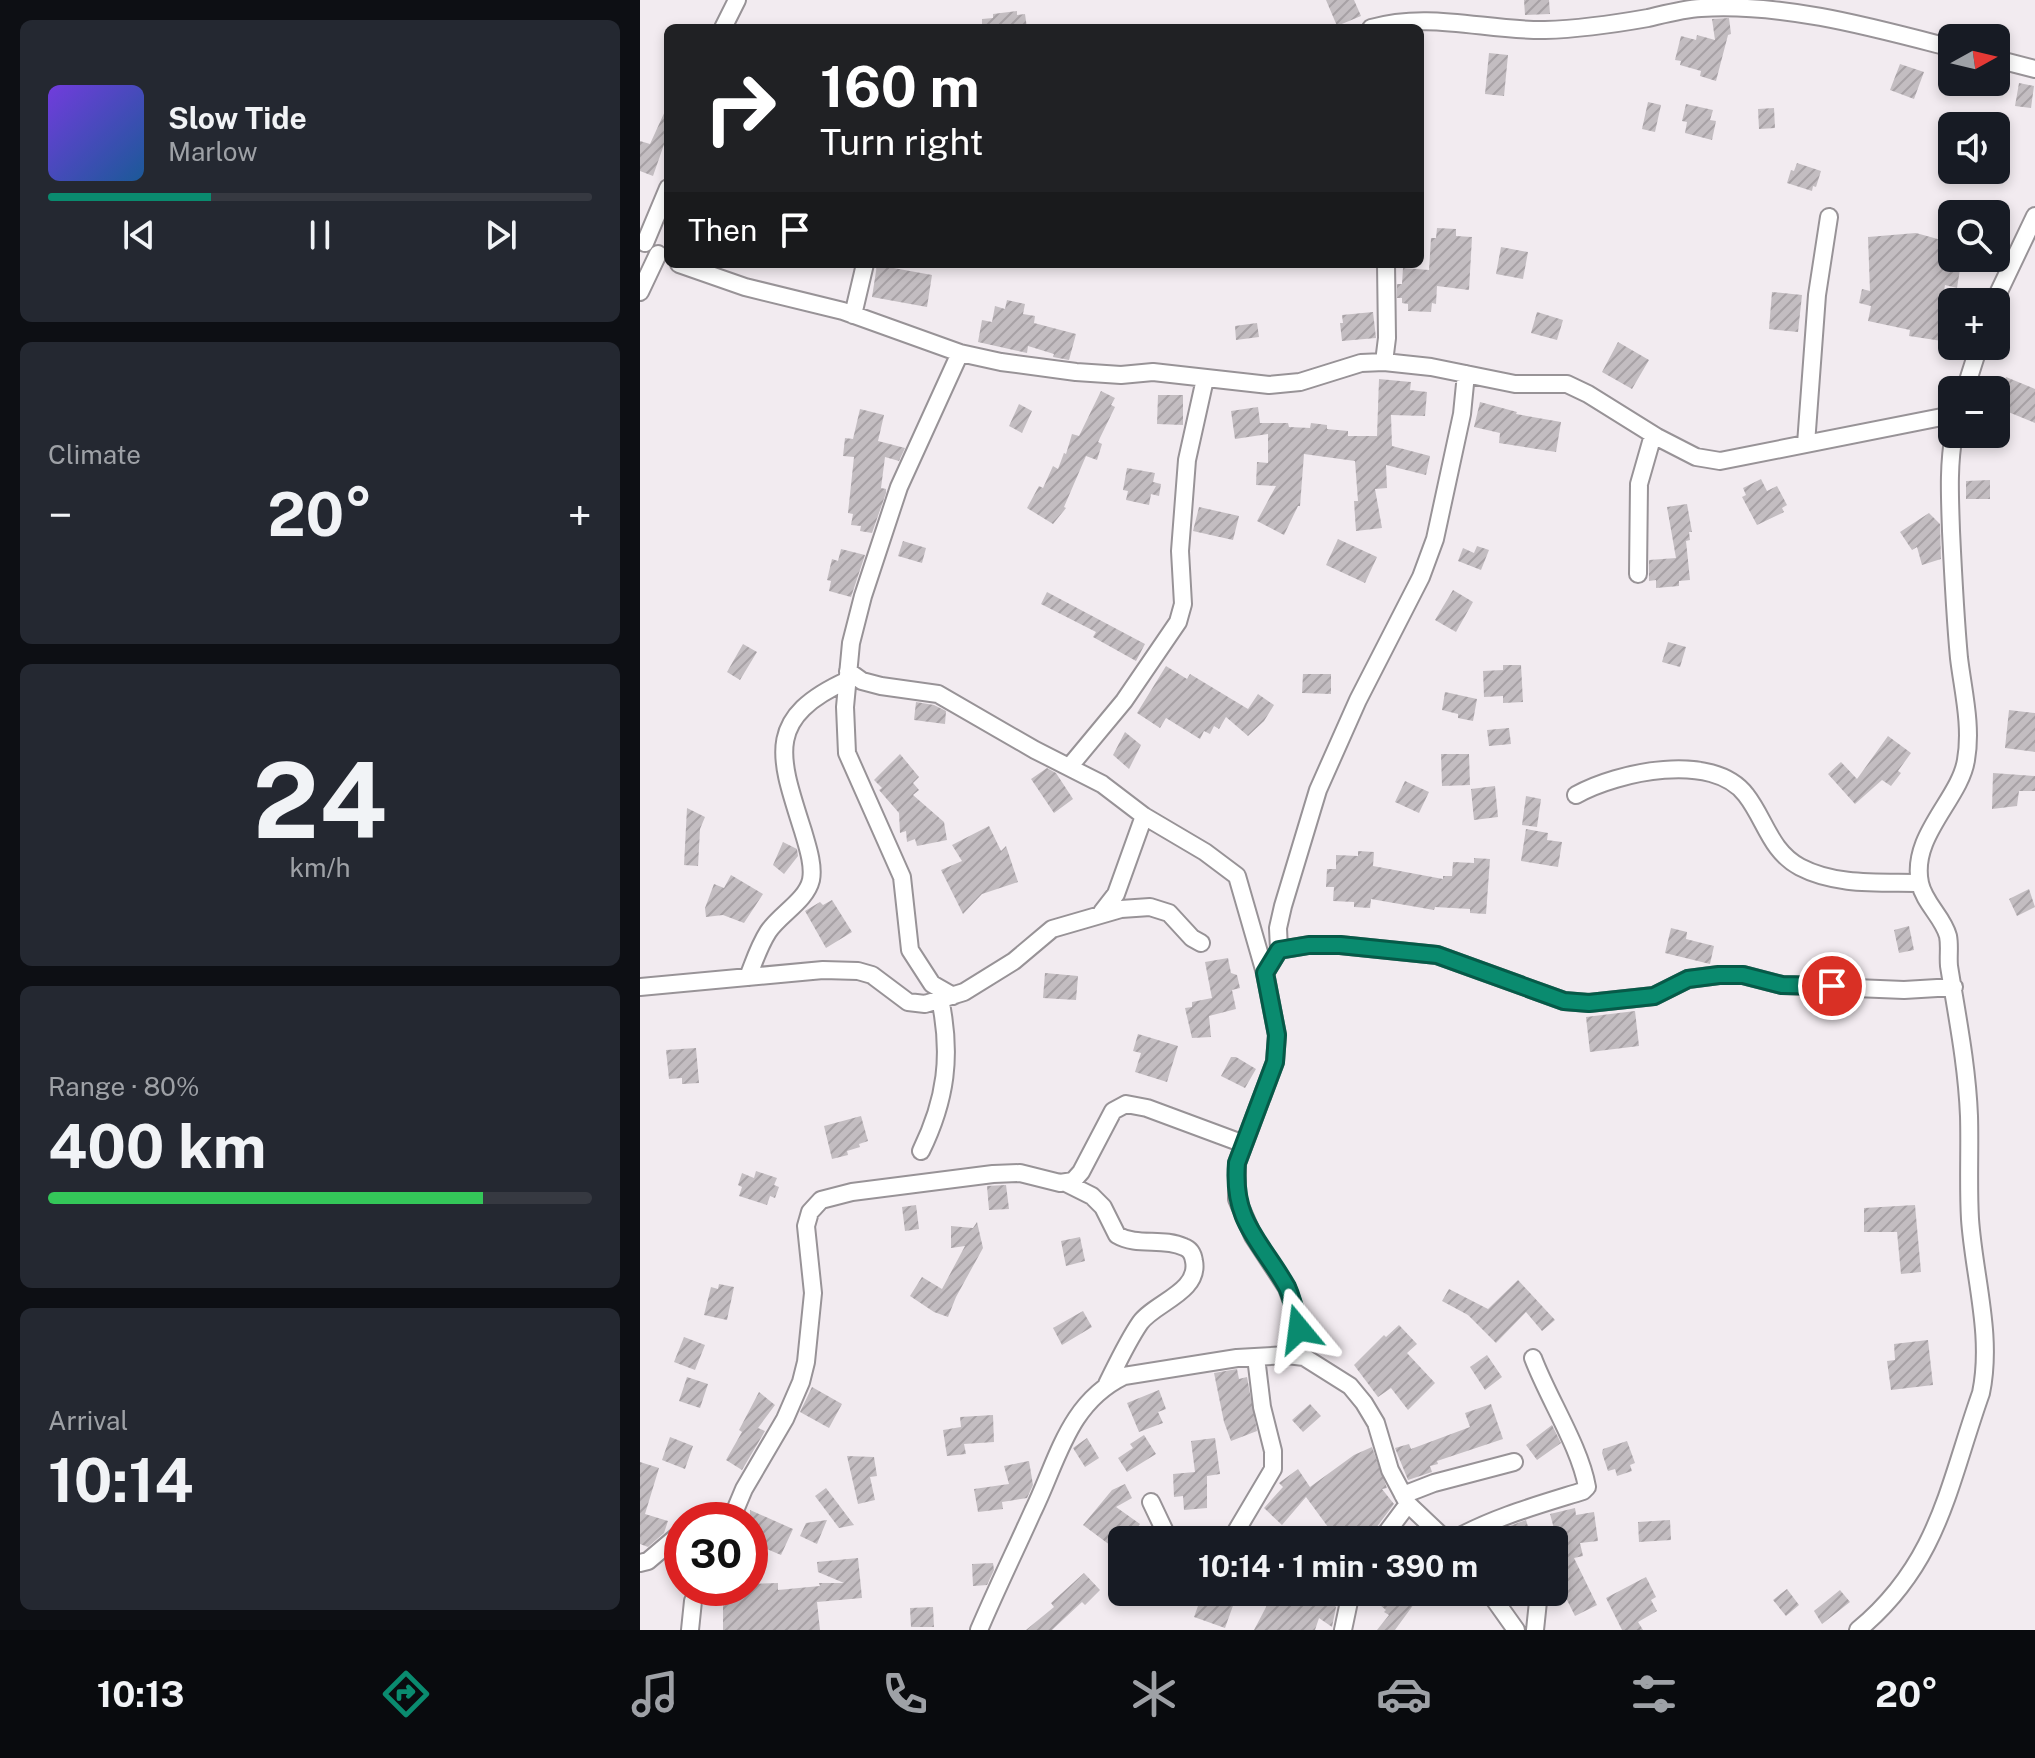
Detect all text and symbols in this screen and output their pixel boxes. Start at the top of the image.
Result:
north arrow [1938,24,2010,96]
map controls [1938,24,2010,448]
text: 160 m [820,54,980,120]
icon: right [688,56,792,160]
text: Slow Tide [168,100,307,136]
button: sound [1938,112,2010,184]
text: Turn right [820,121,983,163]
text: Marlow [168,136,258,167]
button: search [1938,200,2010,272]
icon: arrive [773,208,817,252]
text: Then [688,212,757,248]
icon: previous [117,213,161,257]
icon: pause [298,213,342,257]
icon: next [479,213,523,257]
button: + [1938,288,2010,360]
button: − [1938,376,2010,448]
text: Climate [48,439,141,470]
text: 20° [267,479,373,550]
text: − [48,489,72,541]
text: + [568,489,592,541]
text: 24 [253,739,387,861]
text: km/h [289,852,351,883]
pin [1798,952,1866,1020]
icon: arrive [1810,964,1854,1008]
text: Range · 80% [48,1071,200,1102]
text: 400 km [48,1111,267,1182]
position arrow [1257,1287,1341,1371]
text: Arrival [48,1405,128,1436]
text: 10:14 [48,1445,194,1516]
speed limit sign: 30 [664,1502,768,1606]
text: 10:14 · 1 min · 390 m [1198,1548,1478,1584]
icon: directions [378,1666,434,1722]
icon: music [627,1666,683,1722]
icon: phone [877,1666,933,1722]
icon: climate [1126,1666,1182,1722]
icon: car [1376,1666,1432,1722]
icon: filters [1626,1666,1682,1722]
text: 10:13 [97,1673,184,1715]
text: 20° [1875,1673,1938,1715]

